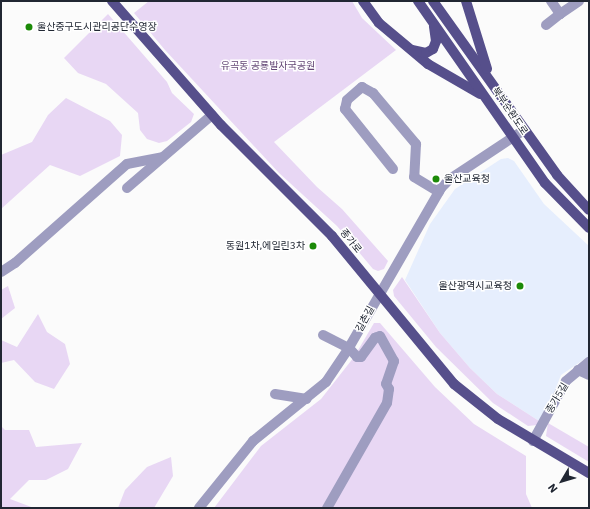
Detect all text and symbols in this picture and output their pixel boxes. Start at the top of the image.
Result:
place label: 울산중구도시관리공단수영장 [37,21,157,33]
marker: 울산중구도시관리공단수영장 [24,22,34,32]
park label: 유곡동 공룡발자국공원 [221,60,315,72]
street label: 북부순환도로 [490,85,530,137]
place label: 울산교육청 [444,173,490,185]
marker: 울산교육청 [431,174,441,184]
street label: 종가로 [338,226,364,256]
place label: 동원1차,에일린3차 [226,240,305,252]
marker: 동원1차,에일린3차 [308,241,318,251]
place label: 울산광역시교육청 [438,280,512,292]
marker: 울산광역시교육청 [515,281,525,291]
street label: 길촌길 [353,304,377,334]
street label: 종가5길 [543,381,571,415]
north arrow [542,461,582,501]
text: N [545,481,561,496]

